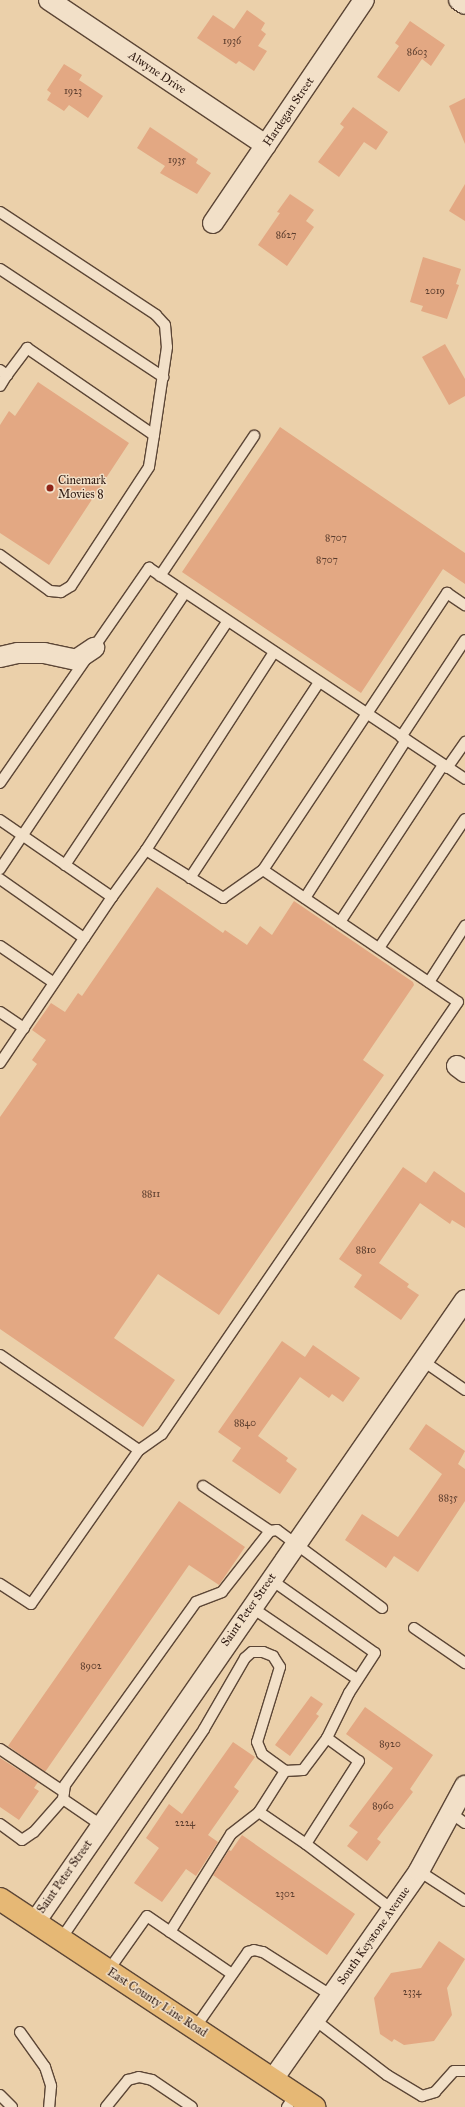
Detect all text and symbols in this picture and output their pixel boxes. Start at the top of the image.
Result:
house number: 1936 [223,36,241,48]
house number: 8603 [407,47,427,59]
street label: Alwyne Drive [125,48,189,98]
street label: Hardegan Street [261,75,317,149]
house number: 1923 [64,86,82,98]
house number: 1935 [168,155,186,167]
house number: 8627 [276,230,296,242]
house number: 2019 [425,286,445,298]
place label: Cinemark Movies 8 [58,474,106,502]
marker: Cinemark Movies 8 [45,483,55,493]
house number: 8707 [325,533,347,545]
house number: 8707 [316,555,338,567]
house number: 8811 [142,1189,160,1201]
house number: 8810 [356,1245,376,1257]
house number: 8840 [234,1418,256,1430]
house number: 8835 [438,1493,458,1505]
street label: Saint Peter Street [218,1571,280,1649]
house number: 8902 [80,1661,102,1673]
house number: 8920 [379,1739,401,1751]
house number: 8960 [372,1801,394,1813]
house number: 2224 [175,1818,195,1830]
street label: Saint Peter Street [34,1838,96,1916]
street label: South Keystone Avenue [335,1884,413,1988]
house number: 2302 [275,1889,295,1901]
street label: East County Line Road [104,1965,210,2041]
house number: 2334 [403,1987,421,1999]

